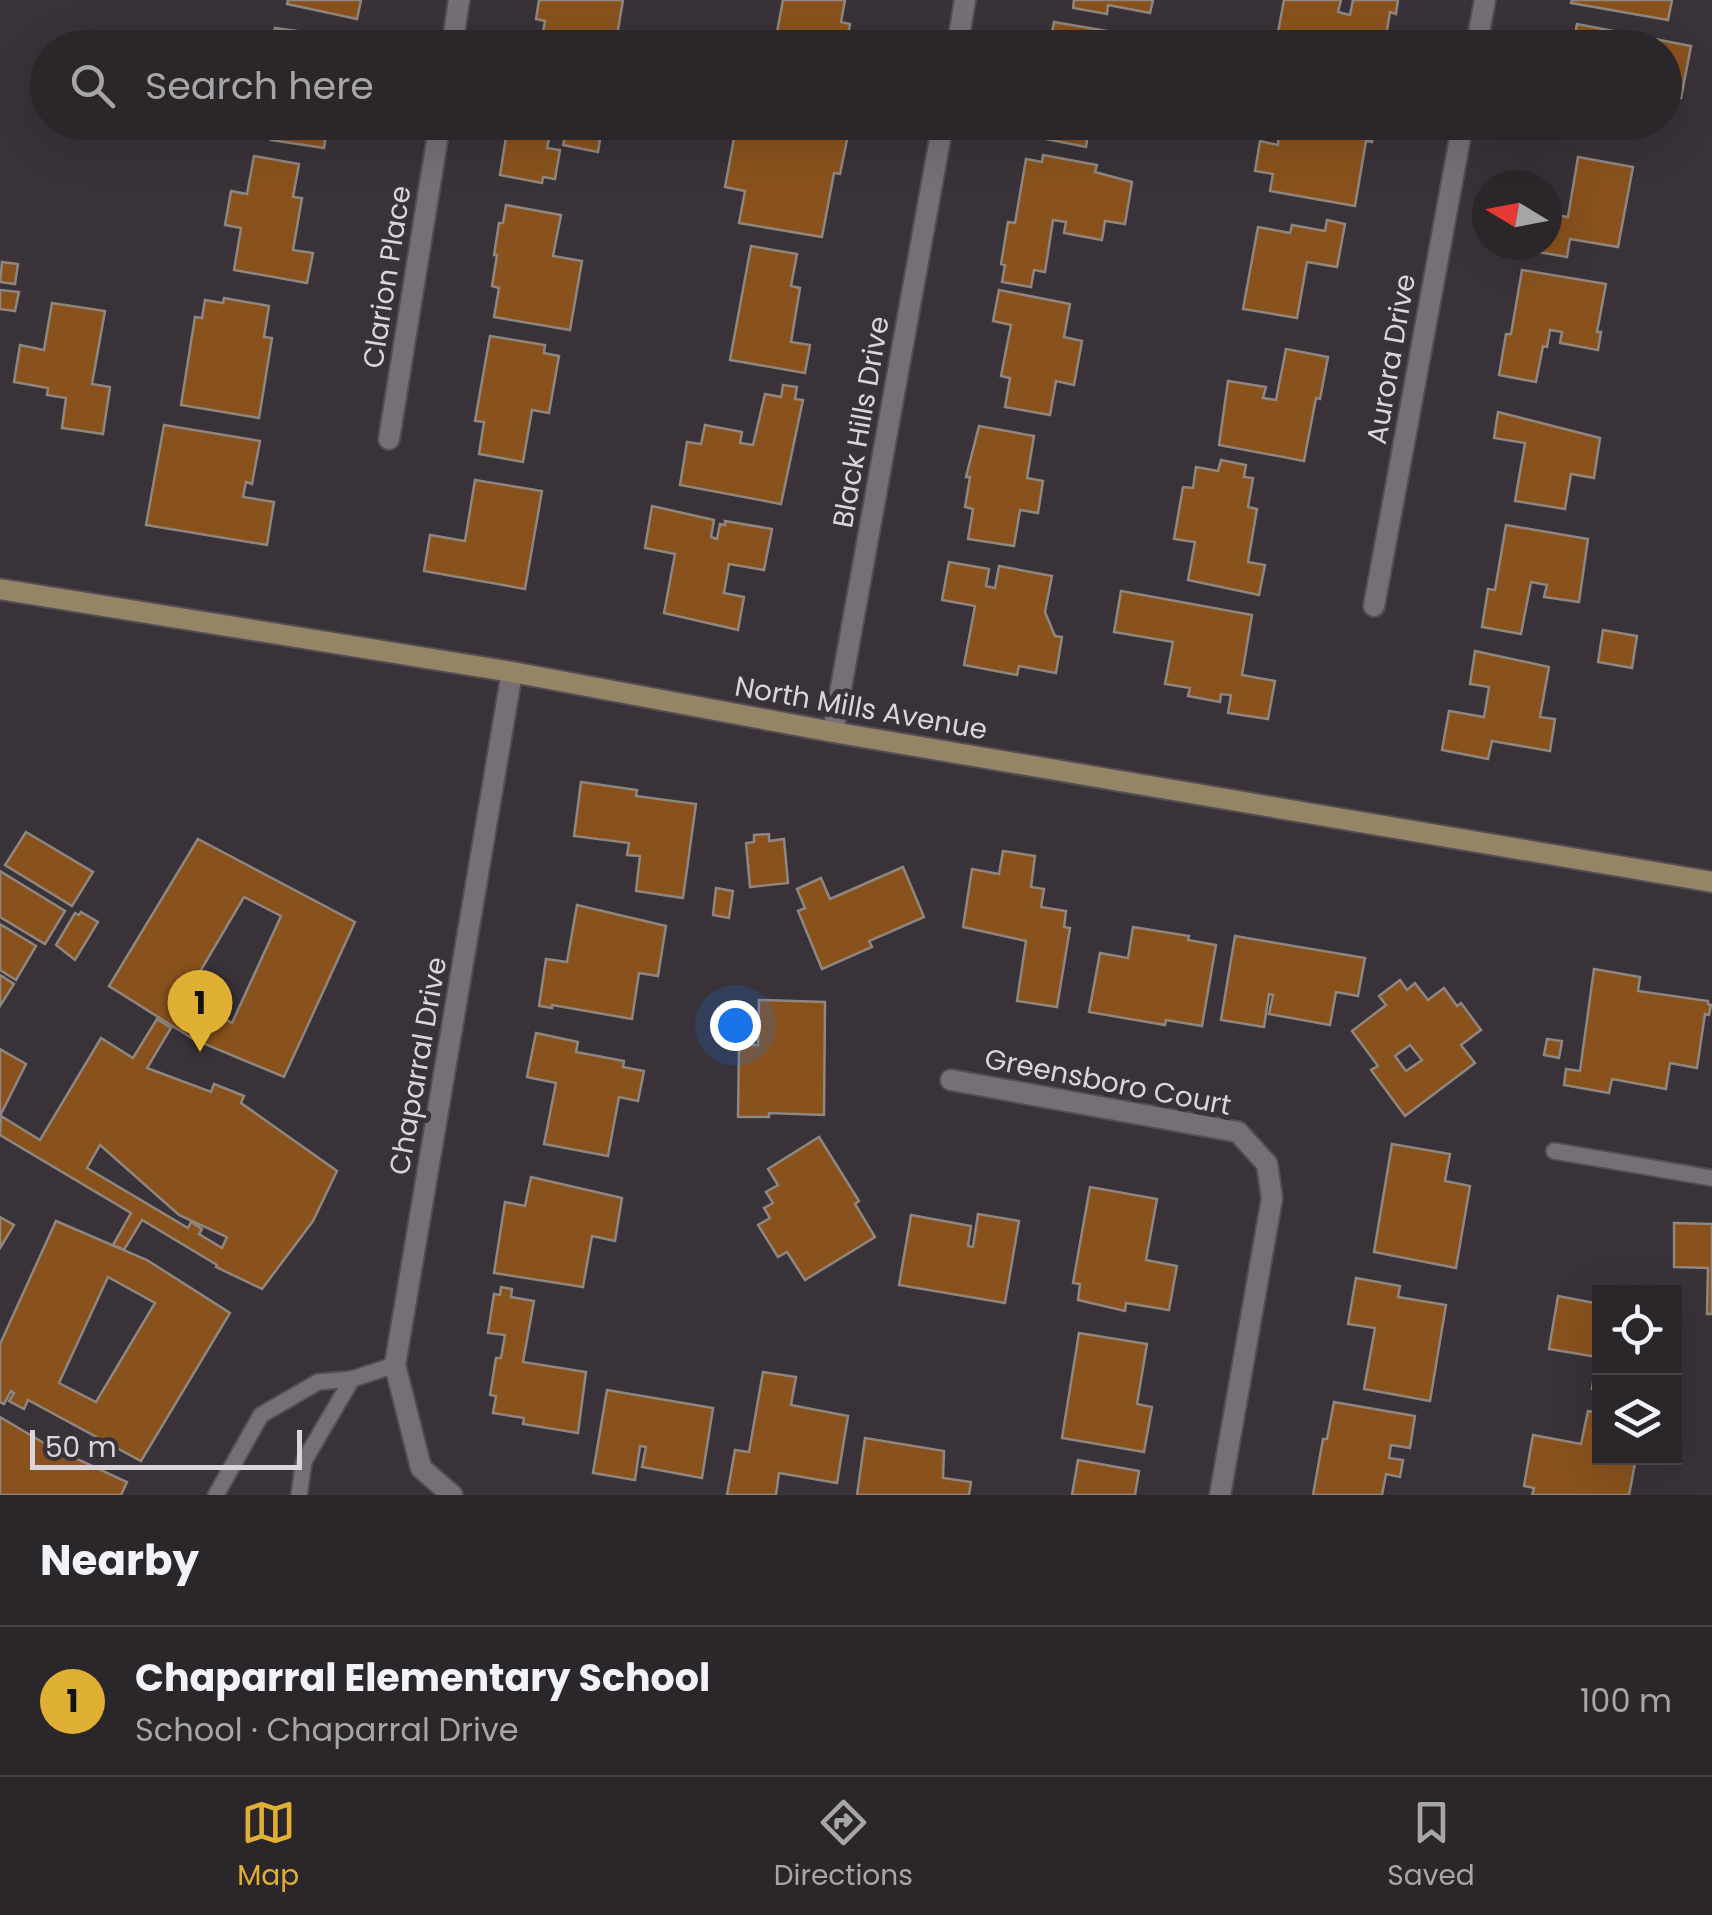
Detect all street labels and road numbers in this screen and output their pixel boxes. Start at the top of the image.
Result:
street label: Clarion Place [353,183,421,371]
street label: Aurora Drive [1357,271,1425,447]
street label: Black Hills Drive [823,313,899,531]
street label: North Mills Avenue [732,667,990,749]
street label: Chaparral Drive [380,954,456,1178]
street label: Greensboro Court [981,1039,1235,1125]

